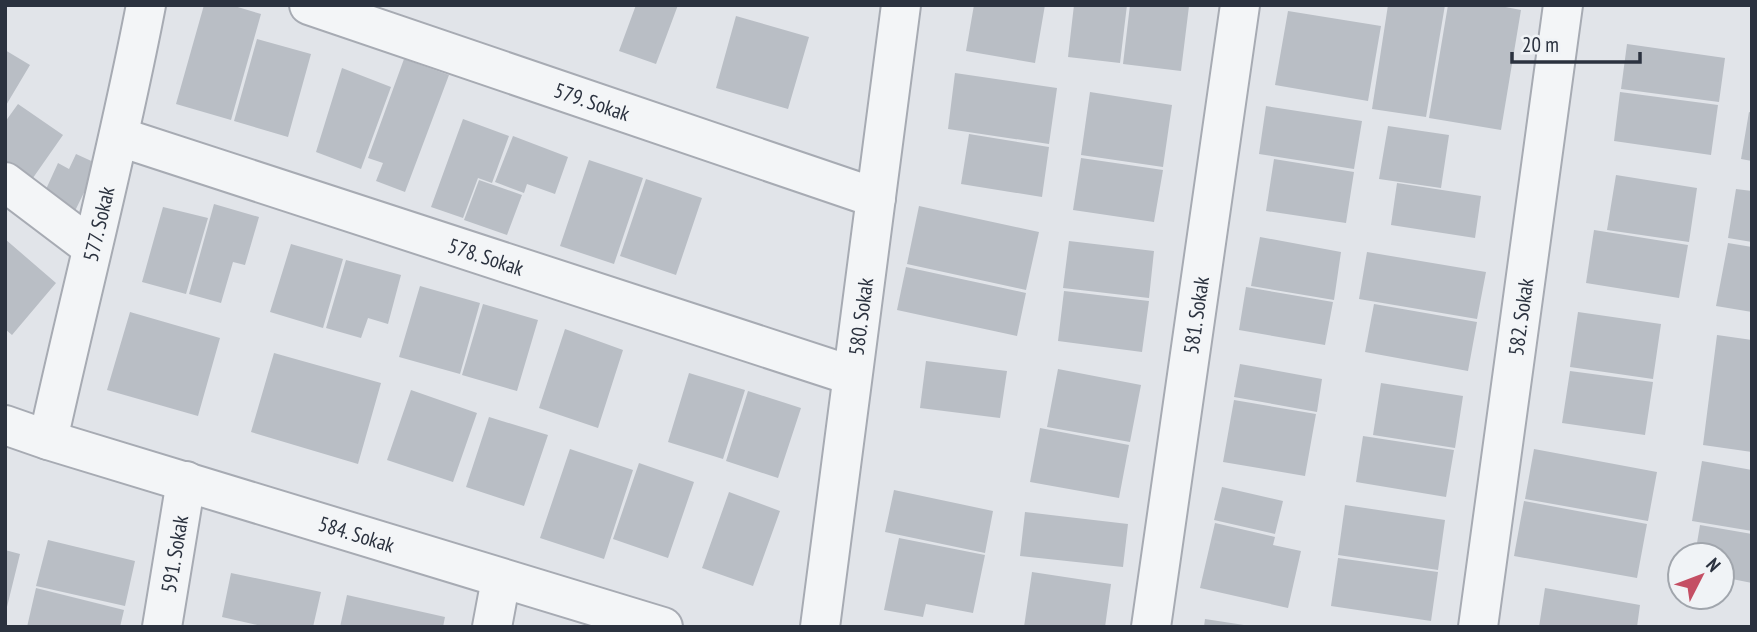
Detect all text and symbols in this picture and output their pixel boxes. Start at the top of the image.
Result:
scale bar [1512,21,1640,65]
text: 20 m [1522,31,1559,58]
street label: 579. Sokak [551,76,633,127]
street label: 577. Sokak [76,184,120,264]
street label: 578. Sokak [445,231,527,281]
street label: 581. Sokak [1177,275,1215,356]
street label: 580. Sokak [842,276,879,357]
street label: 582. Sokak [1502,276,1539,357]
street label: 584. Sokak [315,510,398,558]
street label: 591. Sokak [154,513,194,595]
north arrow [1666,541,1736,611]
text: N [1701,553,1726,576]

